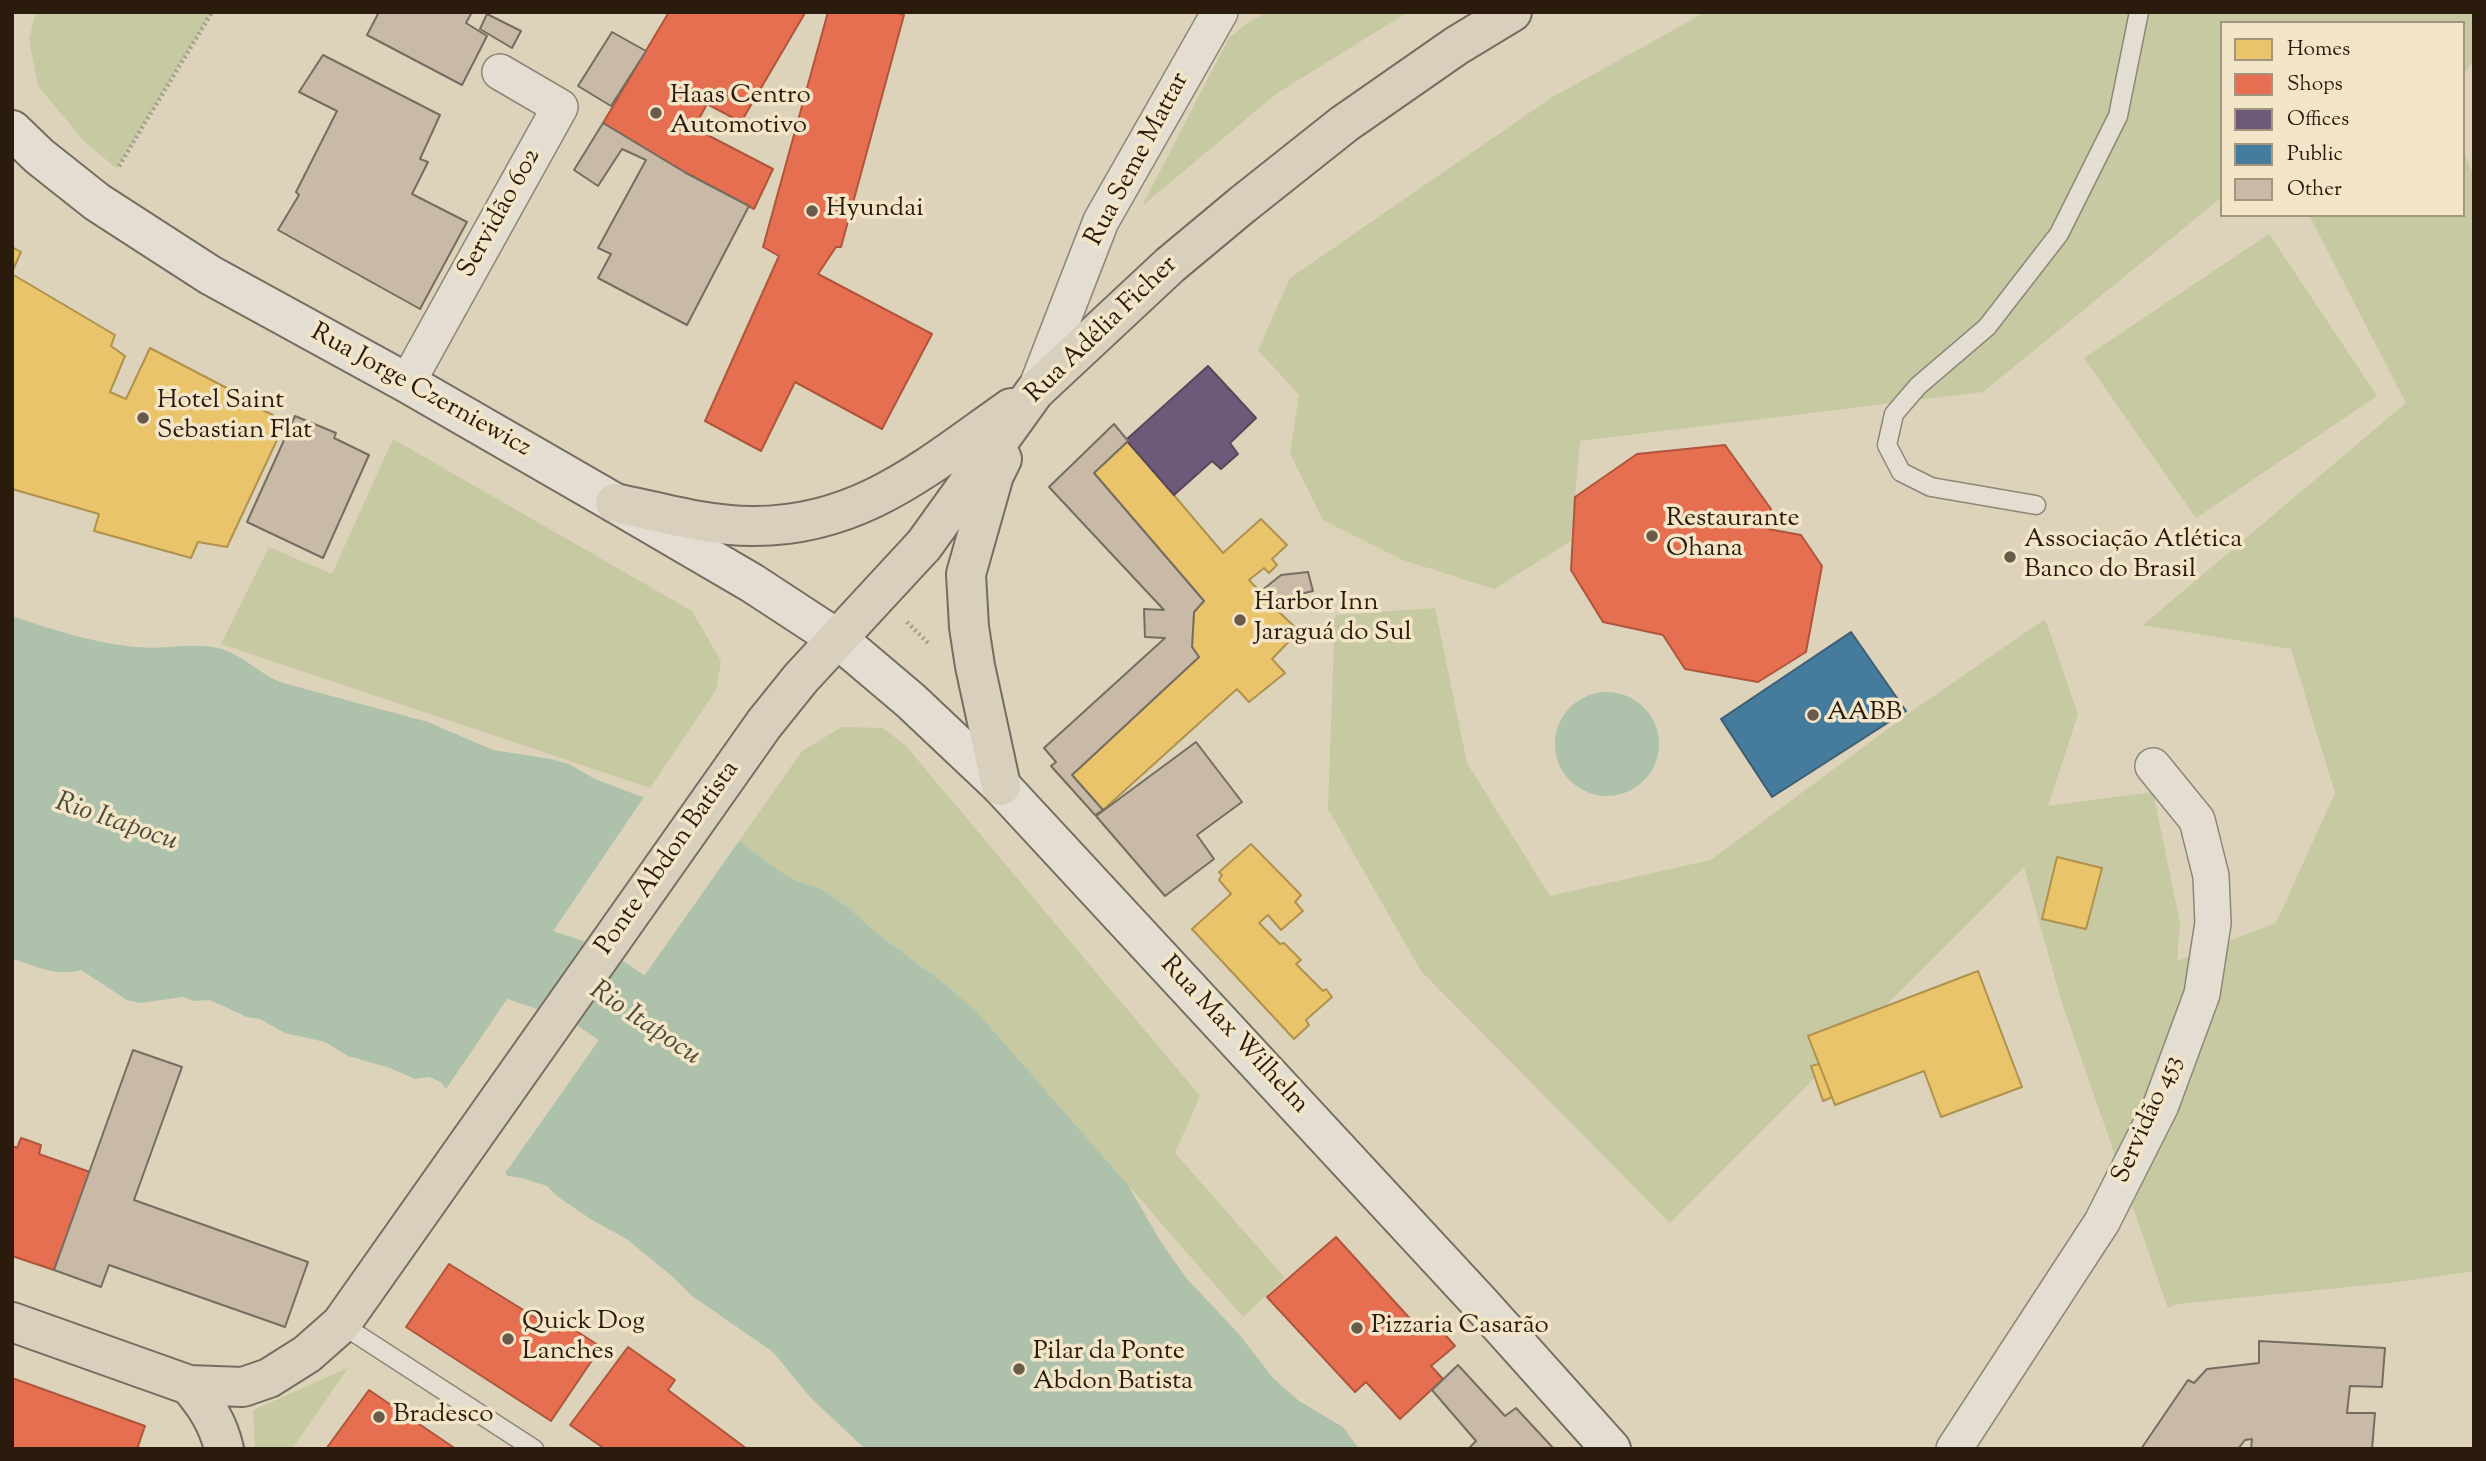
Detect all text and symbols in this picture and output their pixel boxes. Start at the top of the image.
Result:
legend [2220,21,2465,217]
text: Homes [2287,35,2350,65]
street label: Rua Seme Mattar [1080,68,1198,252]
text: Shops [2287,70,2343,100]
place label: Haas Centro Automotivo [670,82,811,144]
marker: Haas Centro Automotivo [648,105,664,121]
text: Offices [2287,105,2349,135]
text: Public [2287,140,2343,170]
street label: Servidão 602 [453,144,549,284]
text: Other [2287,175,2342,205]
place label: Hyundai [826,195,924,227]
marker: Hyundai [804,203,820,219]
street label: Rua Adélia Ficher [1021,251,1185,411]
street label: Rua Jorge Czerniewicz [304,318,536,466]
place label: Hotel Saint Sebastian Flat [157,387,312,448]
marker: Hotel Saint Sebastian Flat [135,410,151,426]
place label: Restaurante Ohana [1666,505,1800,566]
place label: Associação Atlética Banco do Brasil [2024,526,2242,588]
marker: Restaurante Ohana [1644,528,1660,544]
marker: Associação Atlética Banco do Brasil [2002,549,2018,565]
place label: Harbor Inn Jaraguá do Sul [1254,589,1412,650]
marker: Harbor Inn Jaraguá do Sul [1232,612,1248,628]
place label: AABB [1827,699,1902,731]
marker: AABB [1805,707,1821,723]
street label: Ponte Abdon Batista [590,756,748,962]
water label: Rio Itapocu [50,787,182,861]
street label: Rua Max Wilhelm [1152,951,1314,1121]
water label: Rio Itapocu [582,976,706,1074]
street label: Servidão 453 [2107,1051,2191,1189]
place label: Quick Dog Lanches [522,1308,645,1370]
place label: Pizzaria Casarão [1371,1312,1549,1344]
marker: Pizzaria Casarão [1349,1320,1365,1336]
marker: Quick Dog Lanches [500,1331,516,1347]
place label: Pilar da Ponte Abdon Batista [1033,1338,1193,1400]
marker: Pilar da Ponte Abdon Batista [1011,1361,1027,1377]
place label: Bradesco [393,1401,493,1433]
marker: Bradesco [371,1409,387,1425]

